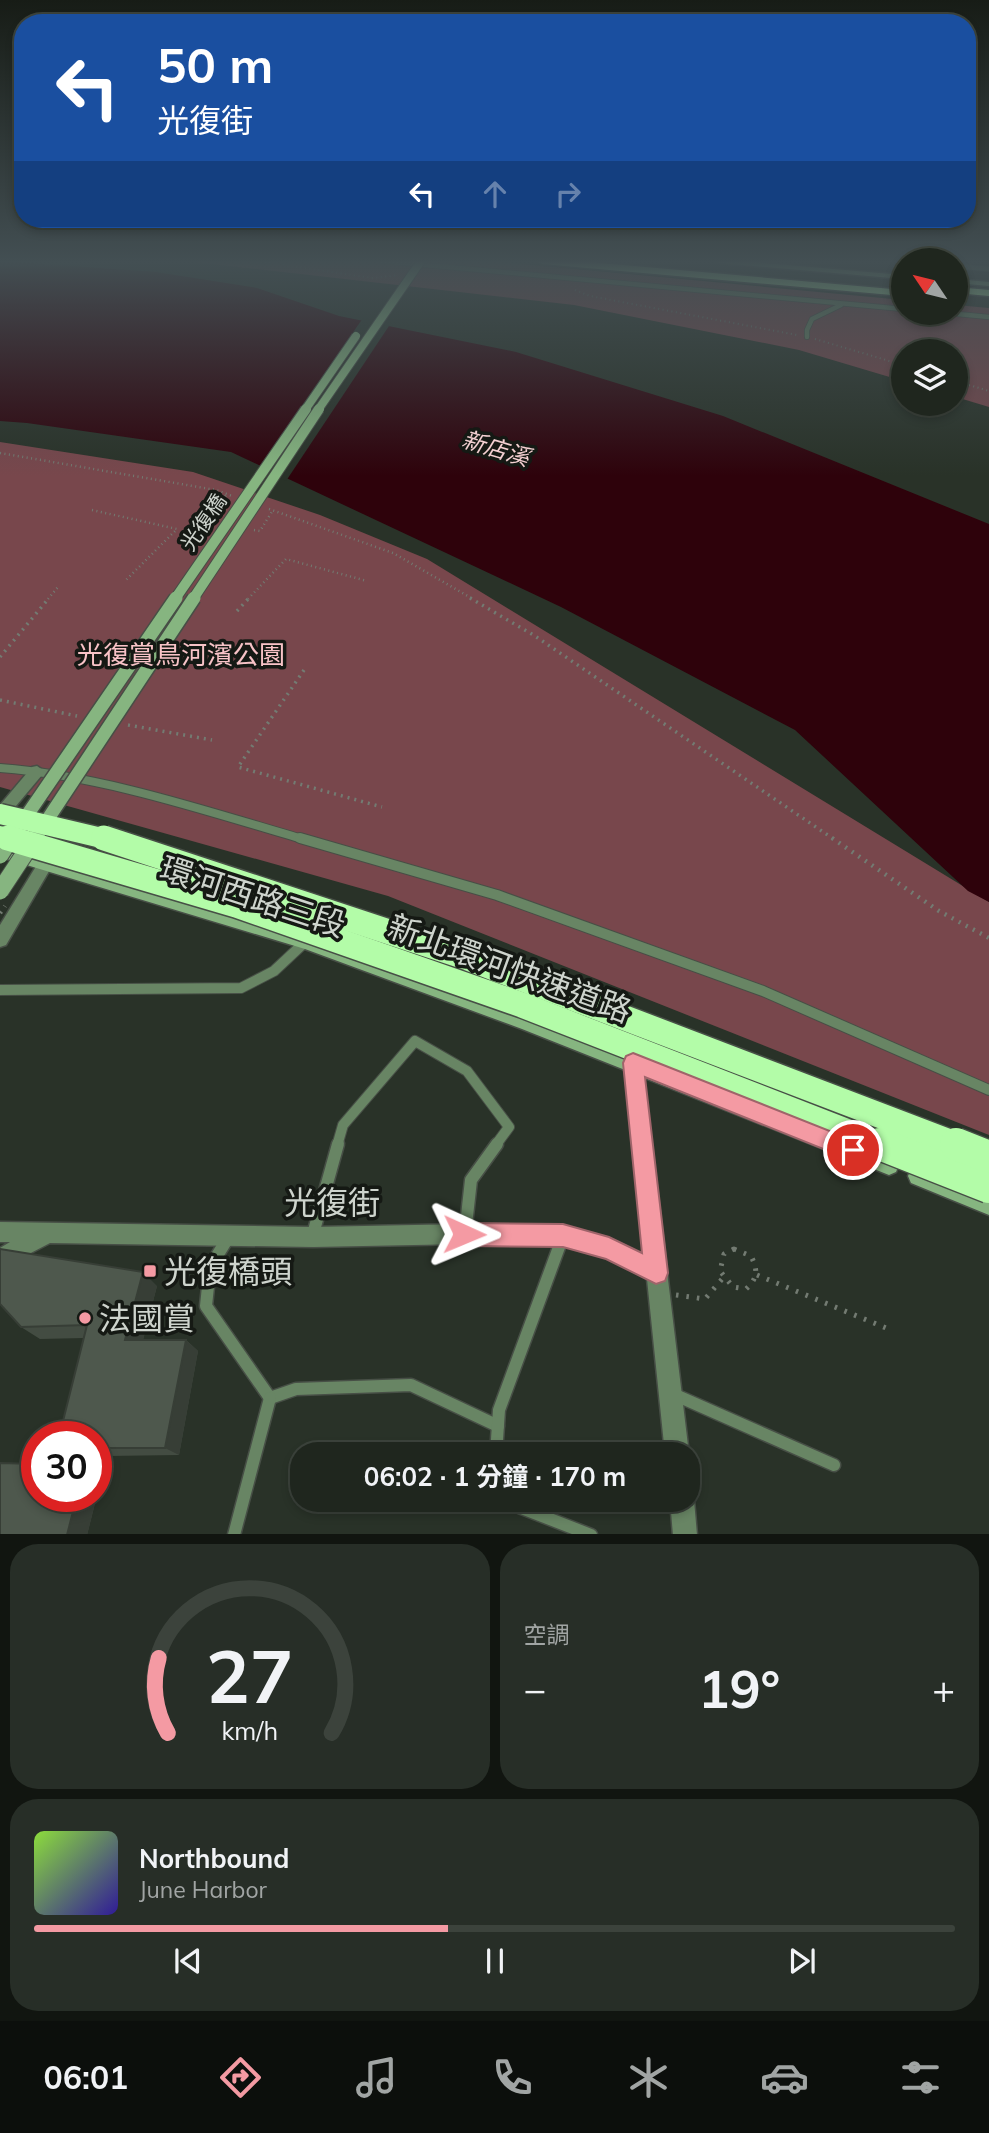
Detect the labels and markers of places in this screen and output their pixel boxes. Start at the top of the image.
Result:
pin [823,1120,883,1180]
place label: 光復橋頭 [164,1251,292,1291]
marker: 光復橋頭 [142,1263,158,1279]
place label: 法國賞 [99,1298,195,1338]
marker: 法國賞 [77,1310,93,1326]

